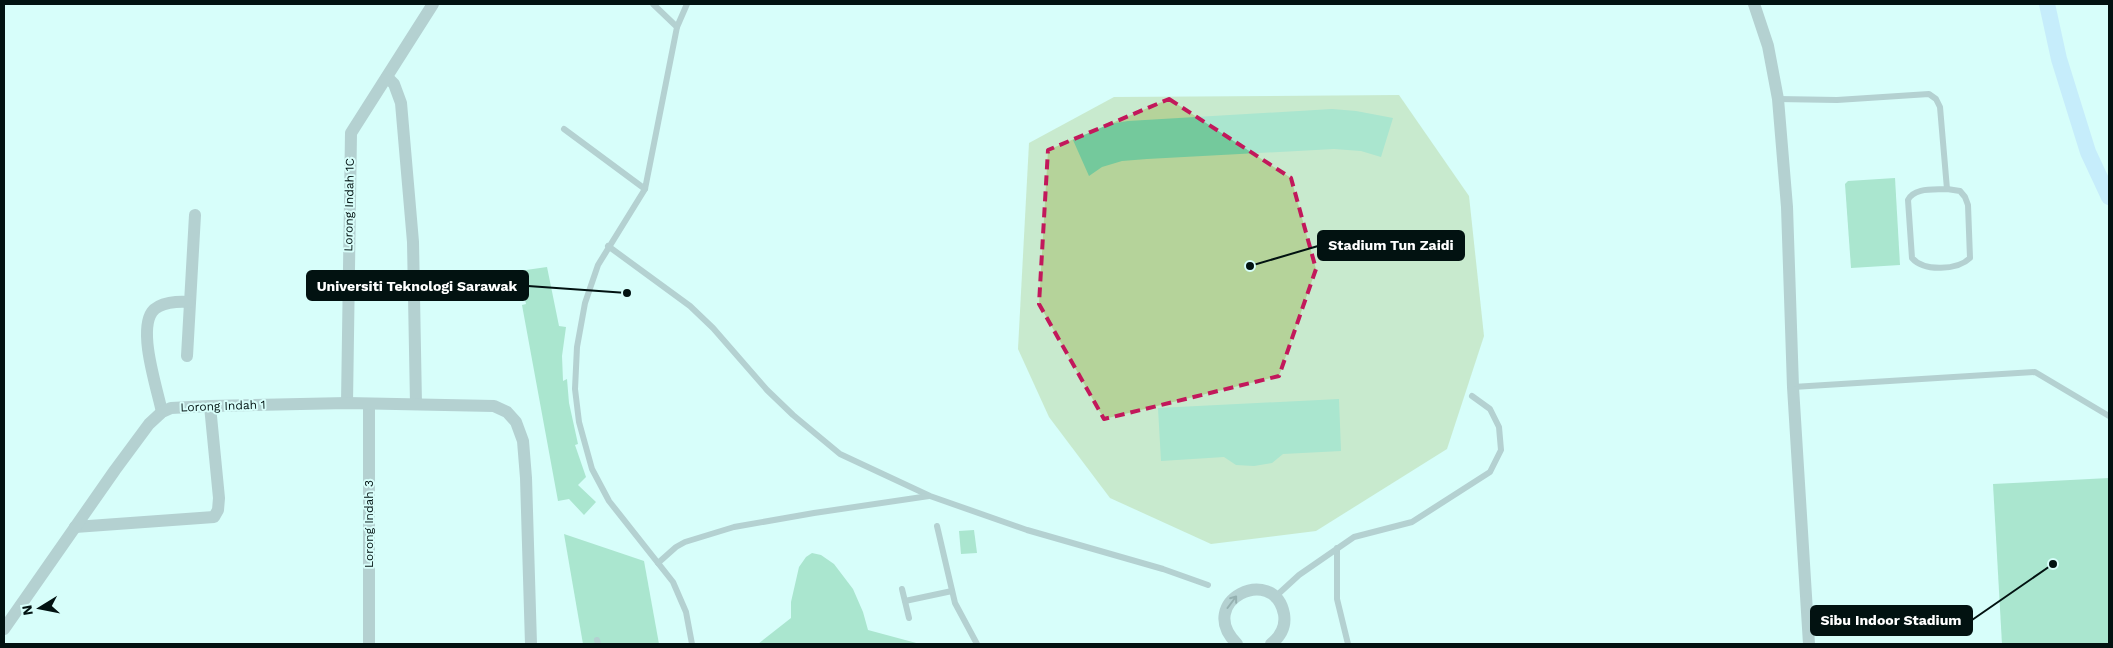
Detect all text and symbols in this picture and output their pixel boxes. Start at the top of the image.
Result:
street label: Lorong Indah 1C [341,158,357,252]
callout: Stadium Tun Zaidi [1318,231,1464,260]
text: Stadium Tun Zaidi [1328,237,1454,253]
callout: Universiti Teknologi Sarawak [307,271,528,300]
text: Universiti Teknologi Sarawak [317,278,518,294]
street label: Lorong Indah 1 [180,398,266,414]
street label: Lorong Indah 3 [362,480,376,568]
north arrow [15,583,65,633]
one-way arrow [1227,595,1237,609]
text: N [18,604,36,617]
callout: Sibu Indoor Stadium [1811,606,1972,635]
text: Sibu Indoor Stadium [1820,612,1962,628]

